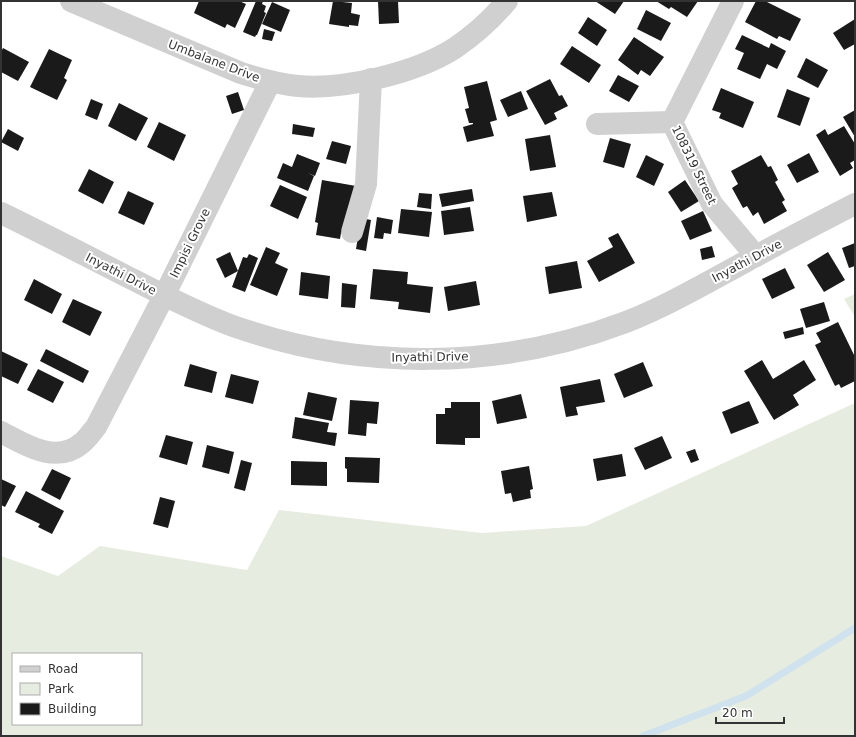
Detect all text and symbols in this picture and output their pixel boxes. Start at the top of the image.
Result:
street label: Umbalane Drive [166,37,262,85]
street label: 108319 Street [669,123,719,207]
street label: Impisi Grove [167,206,213,280]
street label: Inyathi Drive [710,237,784,285]
street label: Inyathi Drive [83,250,159,298]
street label: Inyathi Drive [391,349,469,365]
legend [12,653,142,725]
text: Road [48,662,78,676]
text: Park [48,682,74,696]
scale bar [716,699,784,725]
text: Building [48,702,97,716]
text: 20 m [722,706,753,720]

